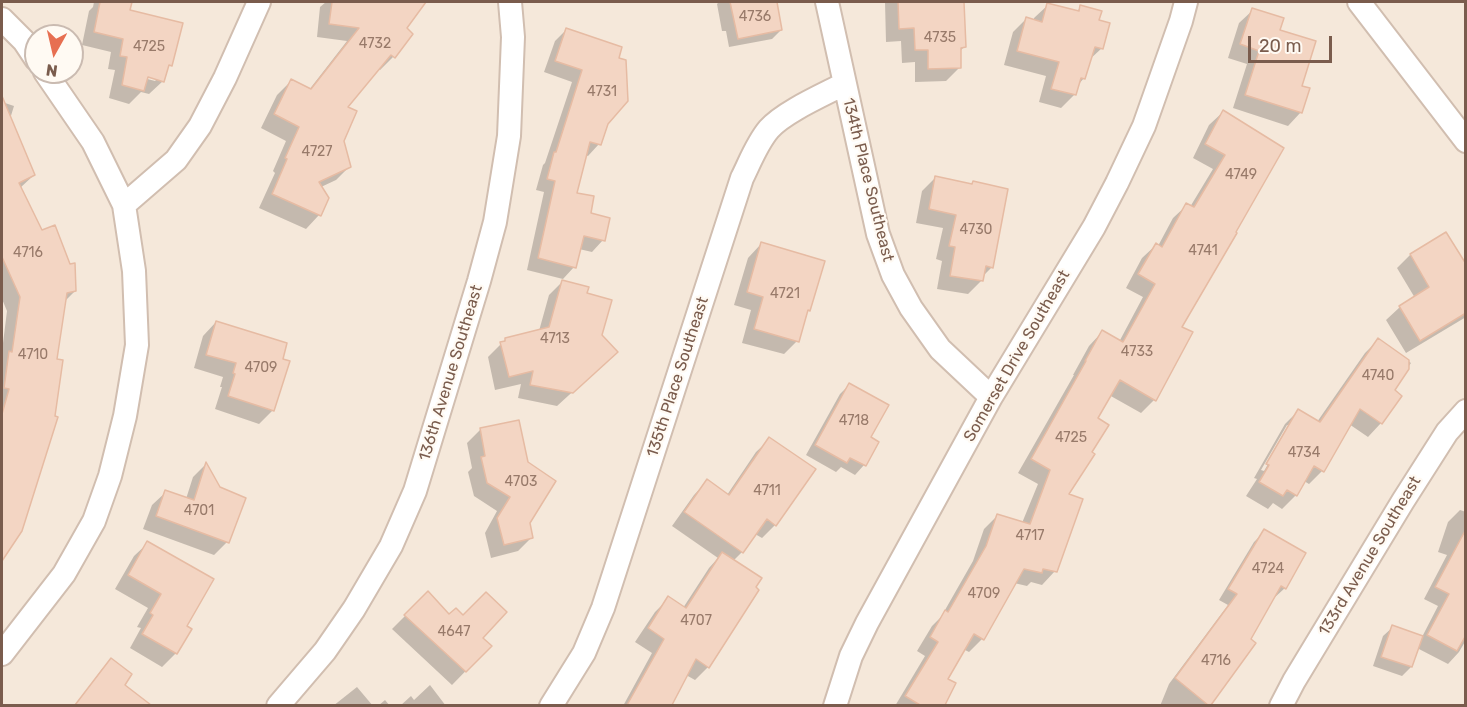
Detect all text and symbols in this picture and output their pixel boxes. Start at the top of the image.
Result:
house number: 4736 [739,9,771,25]
north arrow [24,24,84,84]
scale bar [1251,24,1335,62]
house number: 4735 [924,30,956,46]
text: 20 m [1259,35,1301,57]
house number: 4732 [359,36,391,52]
house number: 4725 [133,39,165,55]
text: N [45,60,59,81]
house number: 4731 [587,84,617,100]
street label: 134th Place Southeast [838,96,898,264]
house number: 4727 [301,144,333,160]
house number: 4749 [1225,167,1257,183]
house number: 4730 [960,222,992,238]
house number: 4741 [1188,243,1218,259]
house number: 4716 [13,245,43,261]
street label: Somerset Drive Southeast [960,267,1074,445]
street label: 136th Avenue Southeast [415,283,487,463]
house number: 4721 [770,286,800,302]
street label: 135th Place Southeast [643,294,713,460]
house number: 4713 [540,331,570,347]
house number: 4733 [1121,344,1153,360]
house number: 4710 [18,347,48,363]
house number: 4709 [245,360,277,376]
house number: 4740 [1362,368,1394,384]
house number: 4718 [839,413,869,429]
house number: 4725 [1055,430,1087,446]
house number: 4734 [1288,445,1320,461]
street label: 133rd Avenue Southeast [1315,473,1425,639]
house number: 4703 [505,474,537,490]
house number: 4711 [753,483,781,499]
house number: 4701 [184,503,214,519]
house number: 4717 [1016,528,1044,544]
house number: 4724 [1252,561,1284,577]
house number: 4709 [968,586,1000,602]
house number: 4707 [680,613,712,629]
house number: 4647 [438,624,470,640]
house number: 4716 [1201,653,1231,669]

